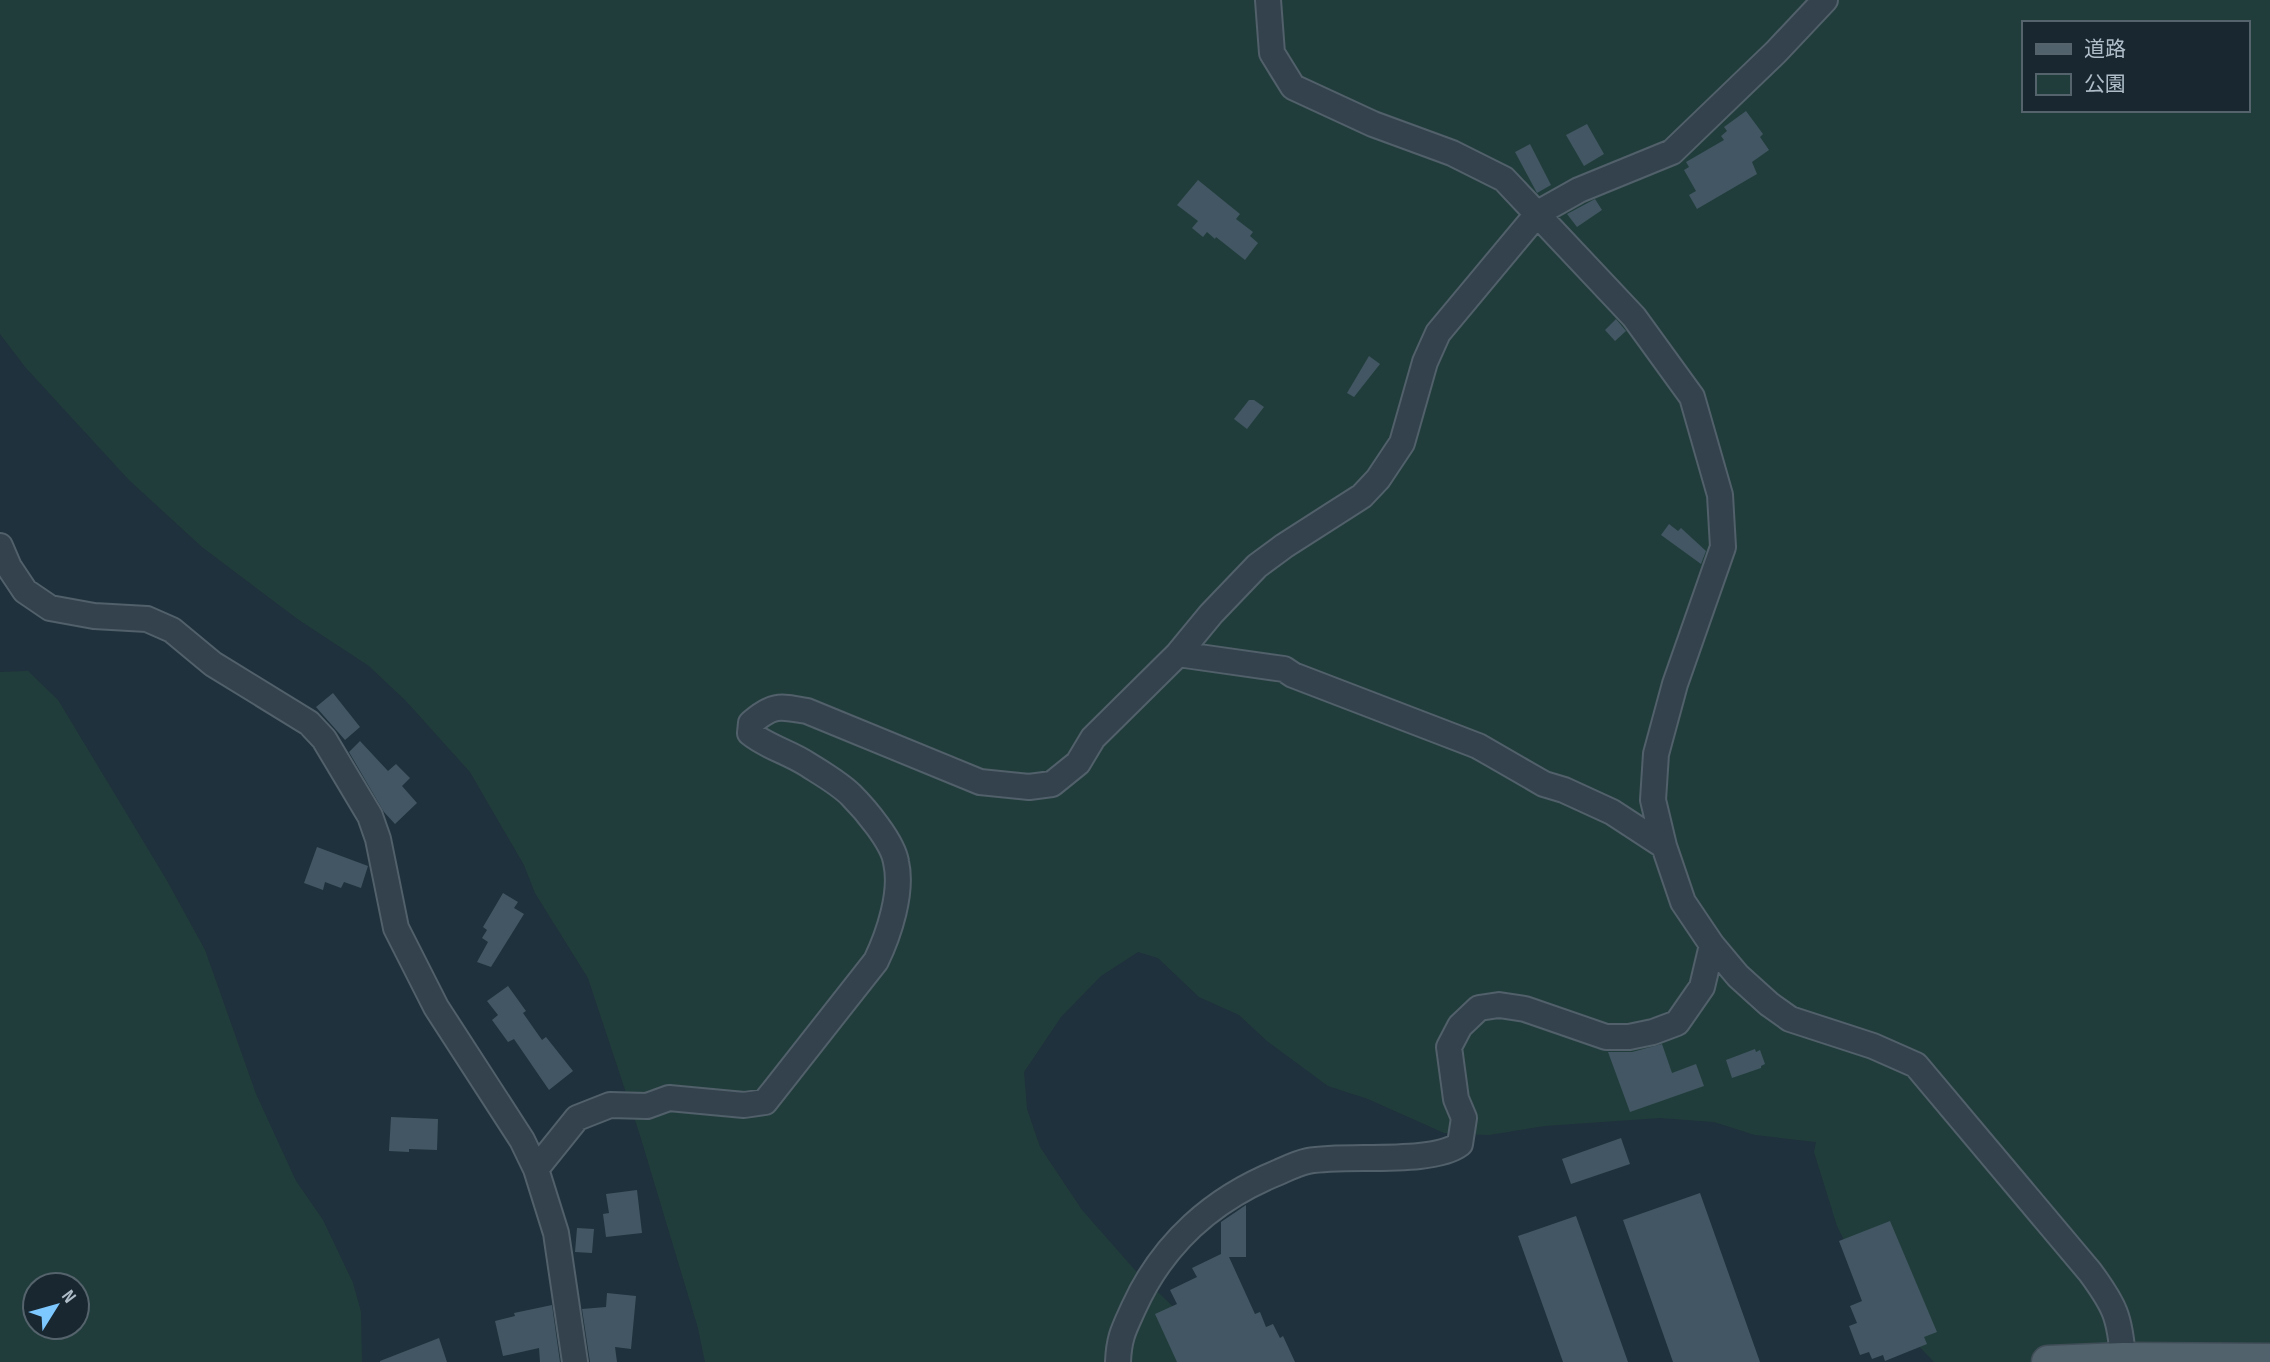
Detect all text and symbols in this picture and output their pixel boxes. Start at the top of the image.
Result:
legend [2022,21,2249,112]
text: 道路 [2084,37,2126,62]
text: 公園 [2084,72,2126,97]
north arrow [21,1271,91,1341]
text: N [56,1286,81,1308]

